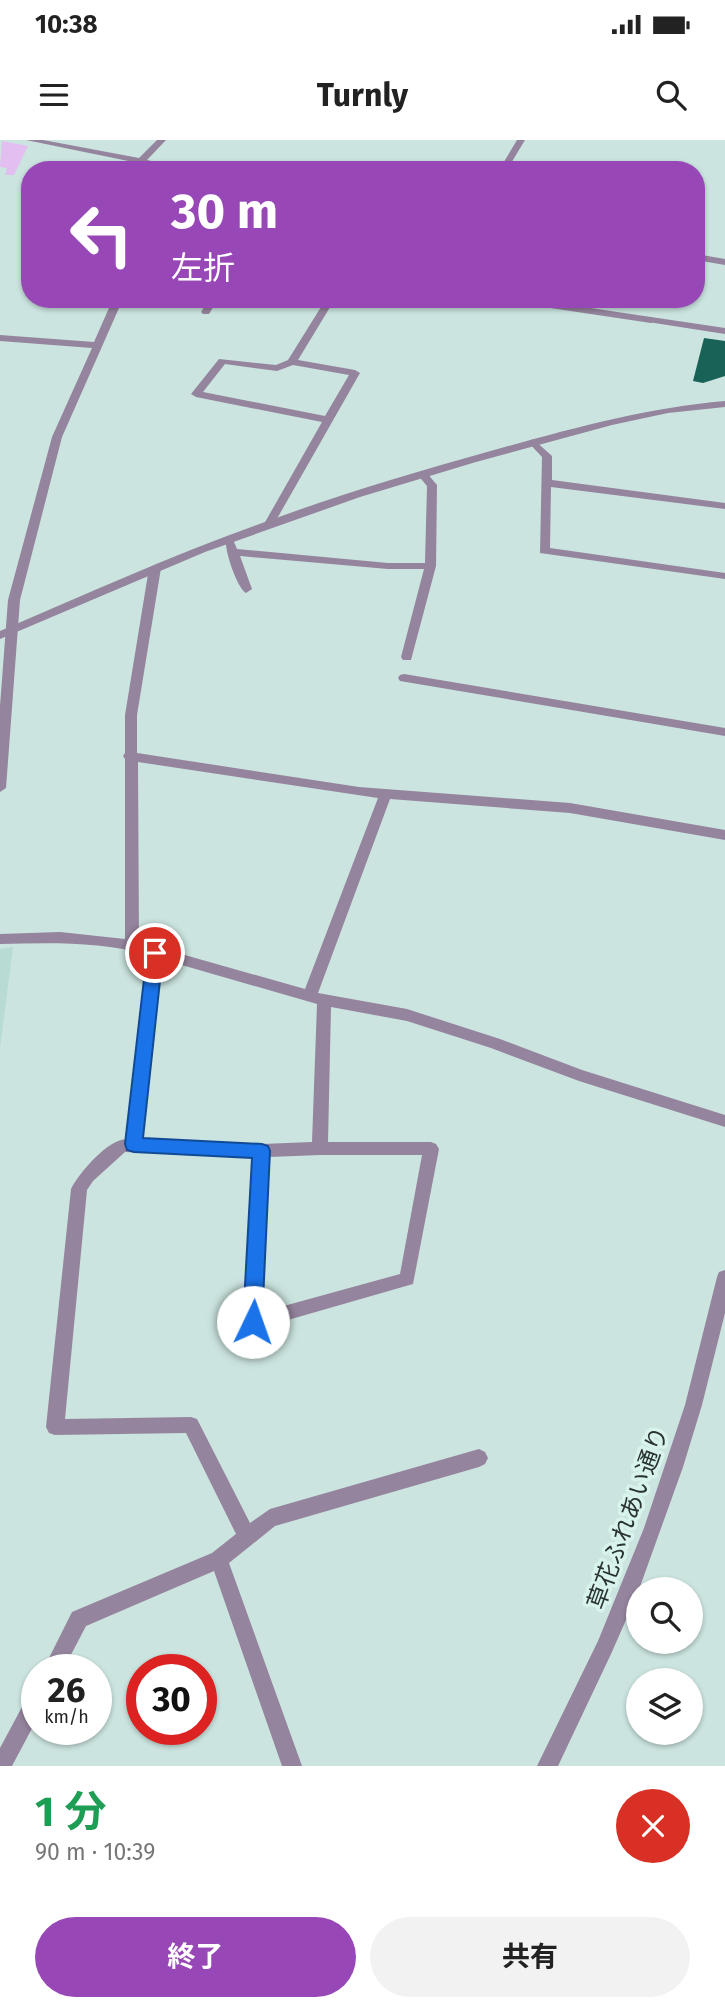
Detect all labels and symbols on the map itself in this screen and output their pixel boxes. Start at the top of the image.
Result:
pin [125,923,185,983]
position arrow [216,1285,290,1359]
street label: 草花ふれあい通り [582,1423,674,1613]
speed limit sign: 30 [126,1654,217,1745]

